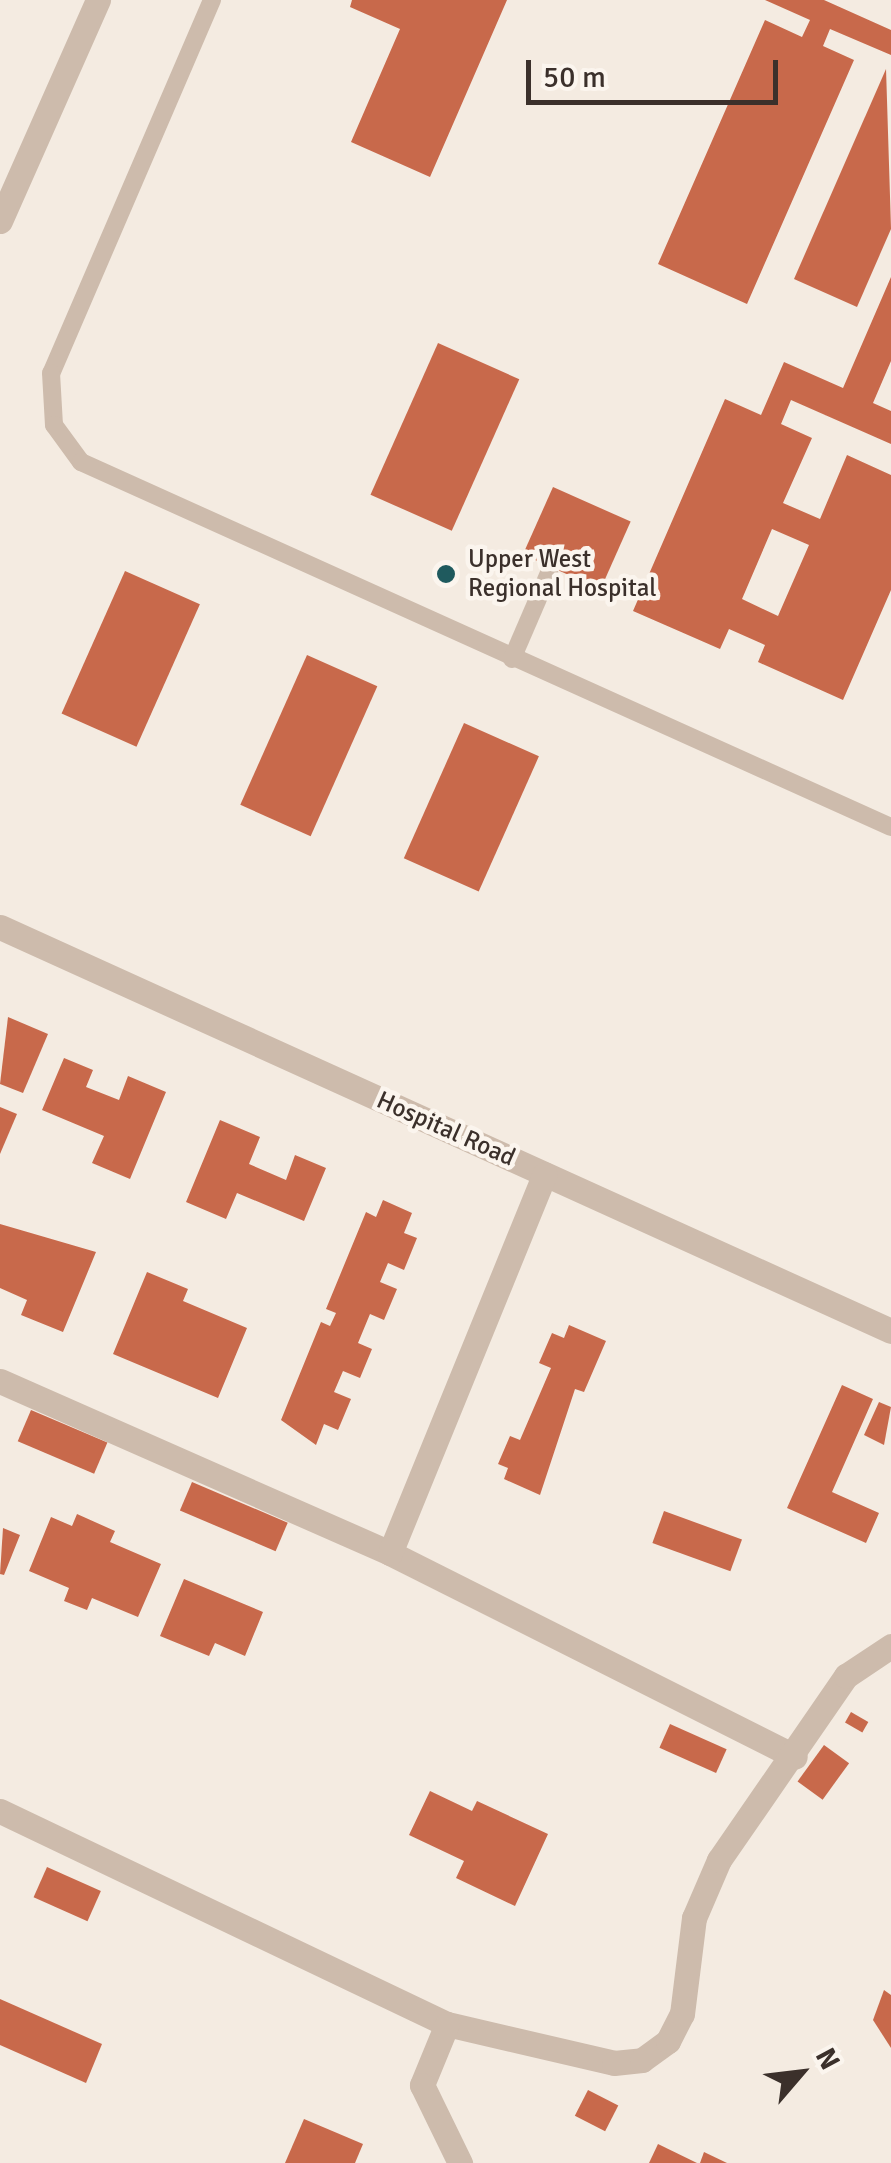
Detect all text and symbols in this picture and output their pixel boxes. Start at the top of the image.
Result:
scale bar [531,40,784,102]
text: 50 m [543,59,606,96]
place label: Upper West Regional Hospital [468,545,657,604]
marker: Upper West Regional Hospital [433,561,459,587]
street label: Hospital Road [372,1085,520,1173]
north arrow [751,2023,851,2123]
text: N [808,2042,847,2075]

